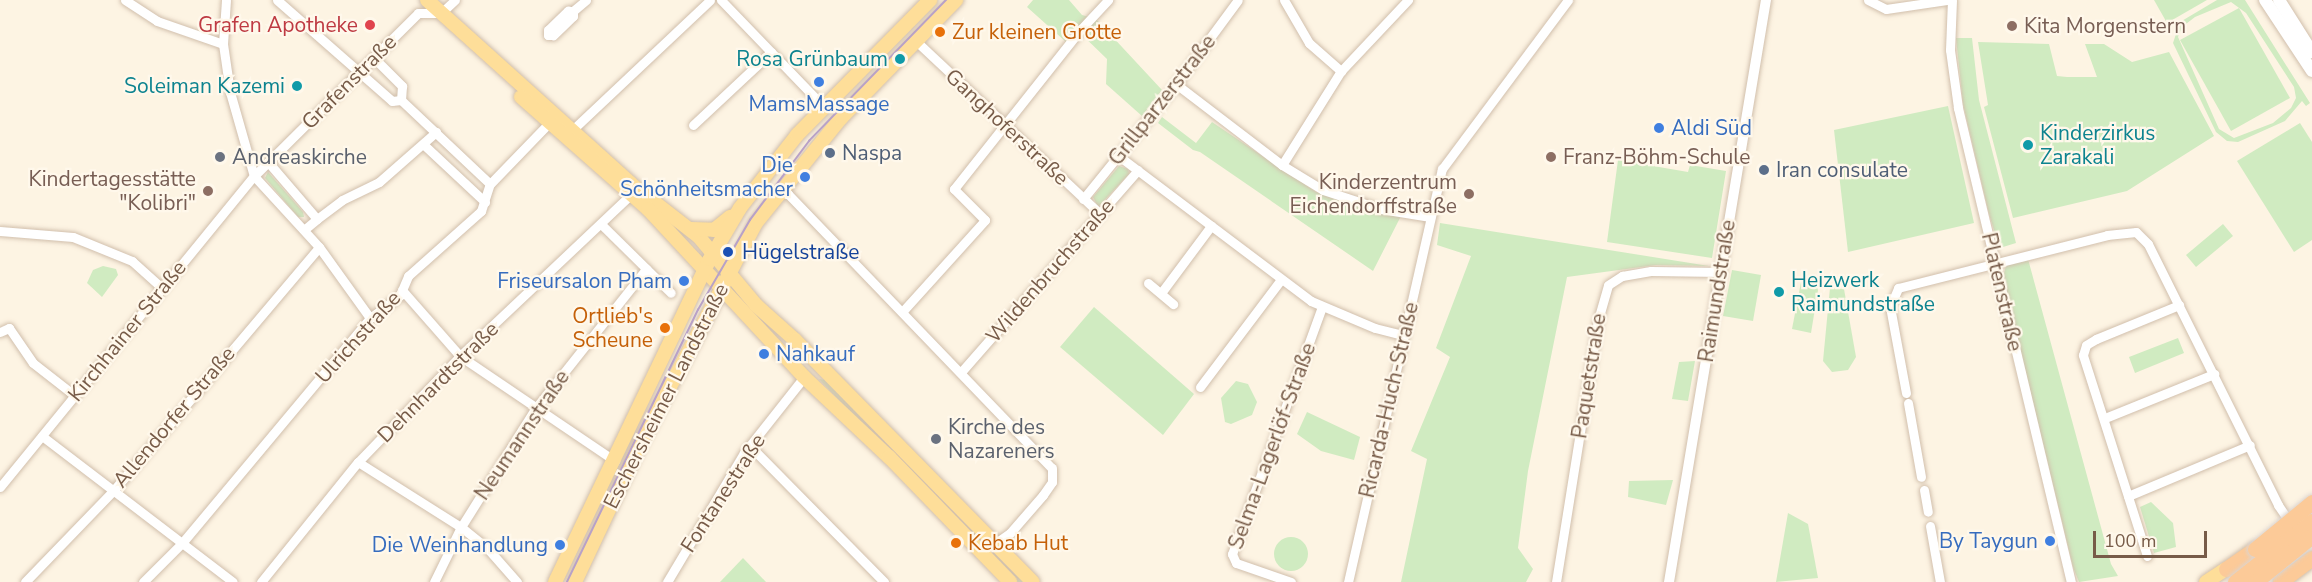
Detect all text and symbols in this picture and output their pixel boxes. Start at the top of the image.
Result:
place label: Grafen Apotheke [198,12,358,38]
place label: Kita Morgenstern [2024,13,2186,39]
marker: Grafen Apotheke [363,18,377,32]
place label: Zur kleinen Grotte [952,19,1122,45]
marker: Kita Morgenstern [2005,19,2019,33]
marker: Zur kleinen Grotte [933,25,947,39]
street label: Grafenstraße [296,29,402,135]
street label: Grillparzerstraße [1103,30,1221,170]
place label: Rosa Grünbaum [736,46,888,72]
marker: Rosa Grünbaum [893,52,907,66]
street label: Ganghoferstraße [940,63,1074,191]
place label: Soleiman Kazemi [124,73,285,99]
marker: MamsMassage [812,75,826,89]
marker: Soleiman Kazemi [290,79,304,93]
place label: MamsMassage [748,91,890,117]
place label: Aldi Süd [1671,115,1752,141]
place label: Kinderzirkus Zarakali [2040,120,2155,170]
marker: Aldi Süd [1652,121,1666,135]
marker: Kinderzirkus Zarakali [2021,138,2035,152]
place label: Naspa [842,140,902,166]
place label: Andreaskirche [232,144,367,170]
place label: Franz-Böhm-Schule [1563,144,1750,170]
marker: Naspa [823,146,837,160]
marker: Andreaskirche [213,150,227,164]
marker: Franz-Böhm-Schule [1544,150,1558,164]
place label: Die Schönheitsmacher [620,152,793,202]
place label: Iran consulate [1776,157,1908,183]
marker: Iran consulate [1757,163,1771,177]
place label: Kindertagesstätte "Kolibri" [29,166,196,216]
place label: Kinderzentrum Eichendorffstraße [1290,169,1457,219]
marker: Die Schönheitsmacher [798,170,812,184]
marker: Kindertagesstätte "Kolibri" [201,184,215,198]
marker: Kinderzentrum Eichendorffstraße [1462,187,1476,201]
street label: Wildenbruchstraße [981,194,1119,348]
street label: Raimundstraße [1693,218,1741,364]
street label: Platenstraße [1976,230,2028,354]
place label: Hügelstraße [742,239,859,265]
marker: Hügelstraße [719,243,737,261]
street label: Kirchhainer Straße [63,256,191,406]
place label: Heizwerk Raimundstraße [1791,267,1935,317]
place label: Friseursalon Pham [497,268,672,294]
marker: Friseursalon Pham [677,274,691,288]
street label: Eschersheimer Landstraße [598,279,734,513]
marker: Heizwerk Raimundstraße [1772,285,1786,299]
street label: Ulrichstraße [310,286,406,388]
street label: Ricarda-Huch-Straße [1354,300,1424,500]
place label: Ortlieb's Scheune [572,303,653,353]
street label: Paquetstraße [1567,312,1611,440]
street label: Dehnhardtstraße [372,316,504,448]
marker: Ortlieb's Scheune [658,321,672,335]
street label: Selma-Lagerlöf-Straße [1223,339,1321,553]
street label: Allendorfer Straße [108,341,240,493]
place label: Nahkauf [776,341,855,367]
marker: Nahkauf [757,347,771,361]
street label: Neumannstraße [469,365,575,505]
place label: Kirche des Nazareners [948,414,1055,464]
street label: Fontanestraße [675,429,771,557]
marker: Kirche des Nazareners [929,432,943,446]
scale bar [2096,519,2210,557]
place label: By Taygun [1939,528,2038,554]
text: 100 m [2104,529,2156,553]
place label: Kebab Hut [968,530,1068,556]
place label: Die Weinhandlung [372,532,548,558]
marker: By Taygun [2043,534,2057,548]
marker: Kebab Hut [949,536,963,550]
marker: Die Weinhandlung [553,538,567,552]

